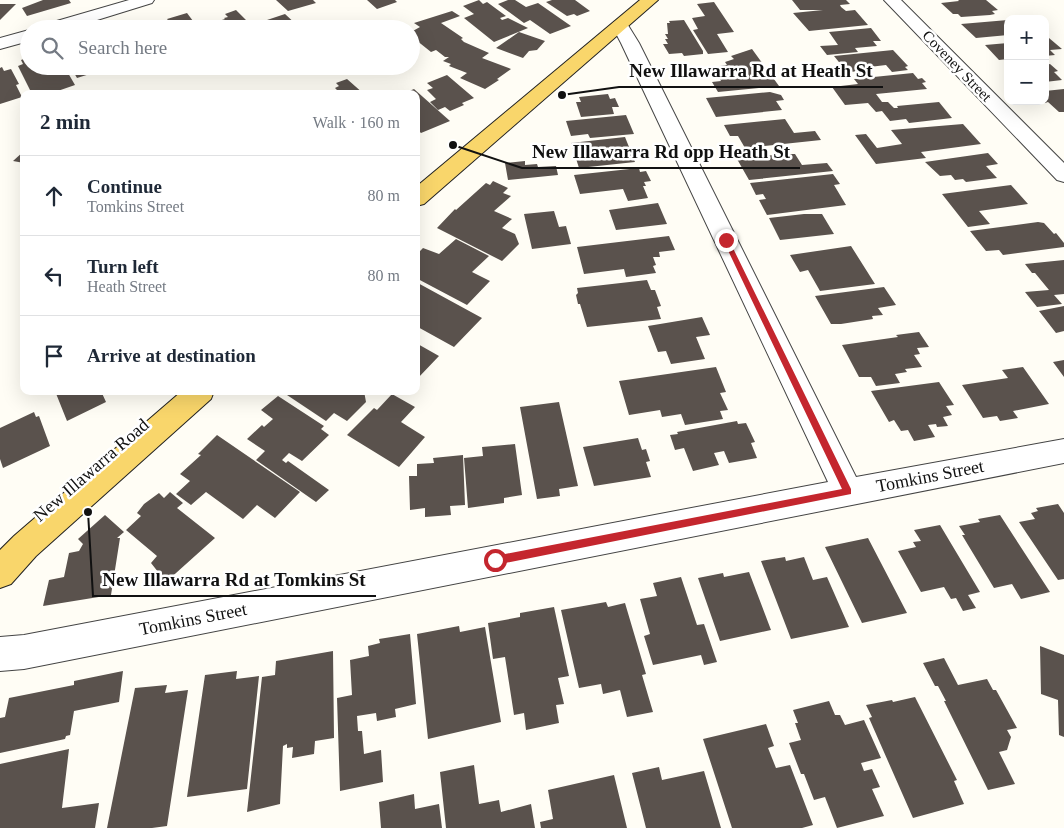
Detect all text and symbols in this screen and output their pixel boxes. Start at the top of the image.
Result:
map controls [1004,15,1049,105]
button: + [1004,15,1049,60]
search box [20,20,420,75]
street label: Coveney Street [919,27,995,105]
icon: search [38,34,66,62]
text: Search here [78,37,167,58]
callout: New Illawarra Rd at Heath St [619,53,883,87]
text: New Illawarra Rd at Heath St [629,60,873,81]
button: − [1004,60,1049,105]
text: 2 min [40,110,91,134]
text: Walk · 160 m [313,114,400,131]
callout: New Illawarra Rd opp Heath St [522,134,800,168]
text: New Illawarra Rd opp Heath St [532,141,791,162]
text: Continue [87,176,162,197]
icon: ahead [40,182,68,210]
text: 80 m [368,187,400,204]
text: Tomkins Street [87,198,184,215]
route end [715,229,738,252]
text: Turn left [87,256,159,277]
icon: left [40,262,68,290]
text: 80 m [368,267,400,284]
text: Heath Street [87,278,167,295]
icon: arrive [40,342,68,370]
text: Arrive at destination [87,345,256,366]
street label: New Illawarra Road [29,415,153,525]
street label: Tomkins Street [874,456,986,496]
route start [484,549,507,572]
callout: New Illawarra Rd at Tomkins St [93,562,376,596]
text: New Illawarra Rd at Tomkins St [102,569,366,590]
street label: Tomkins Street [137,599,249,639]

